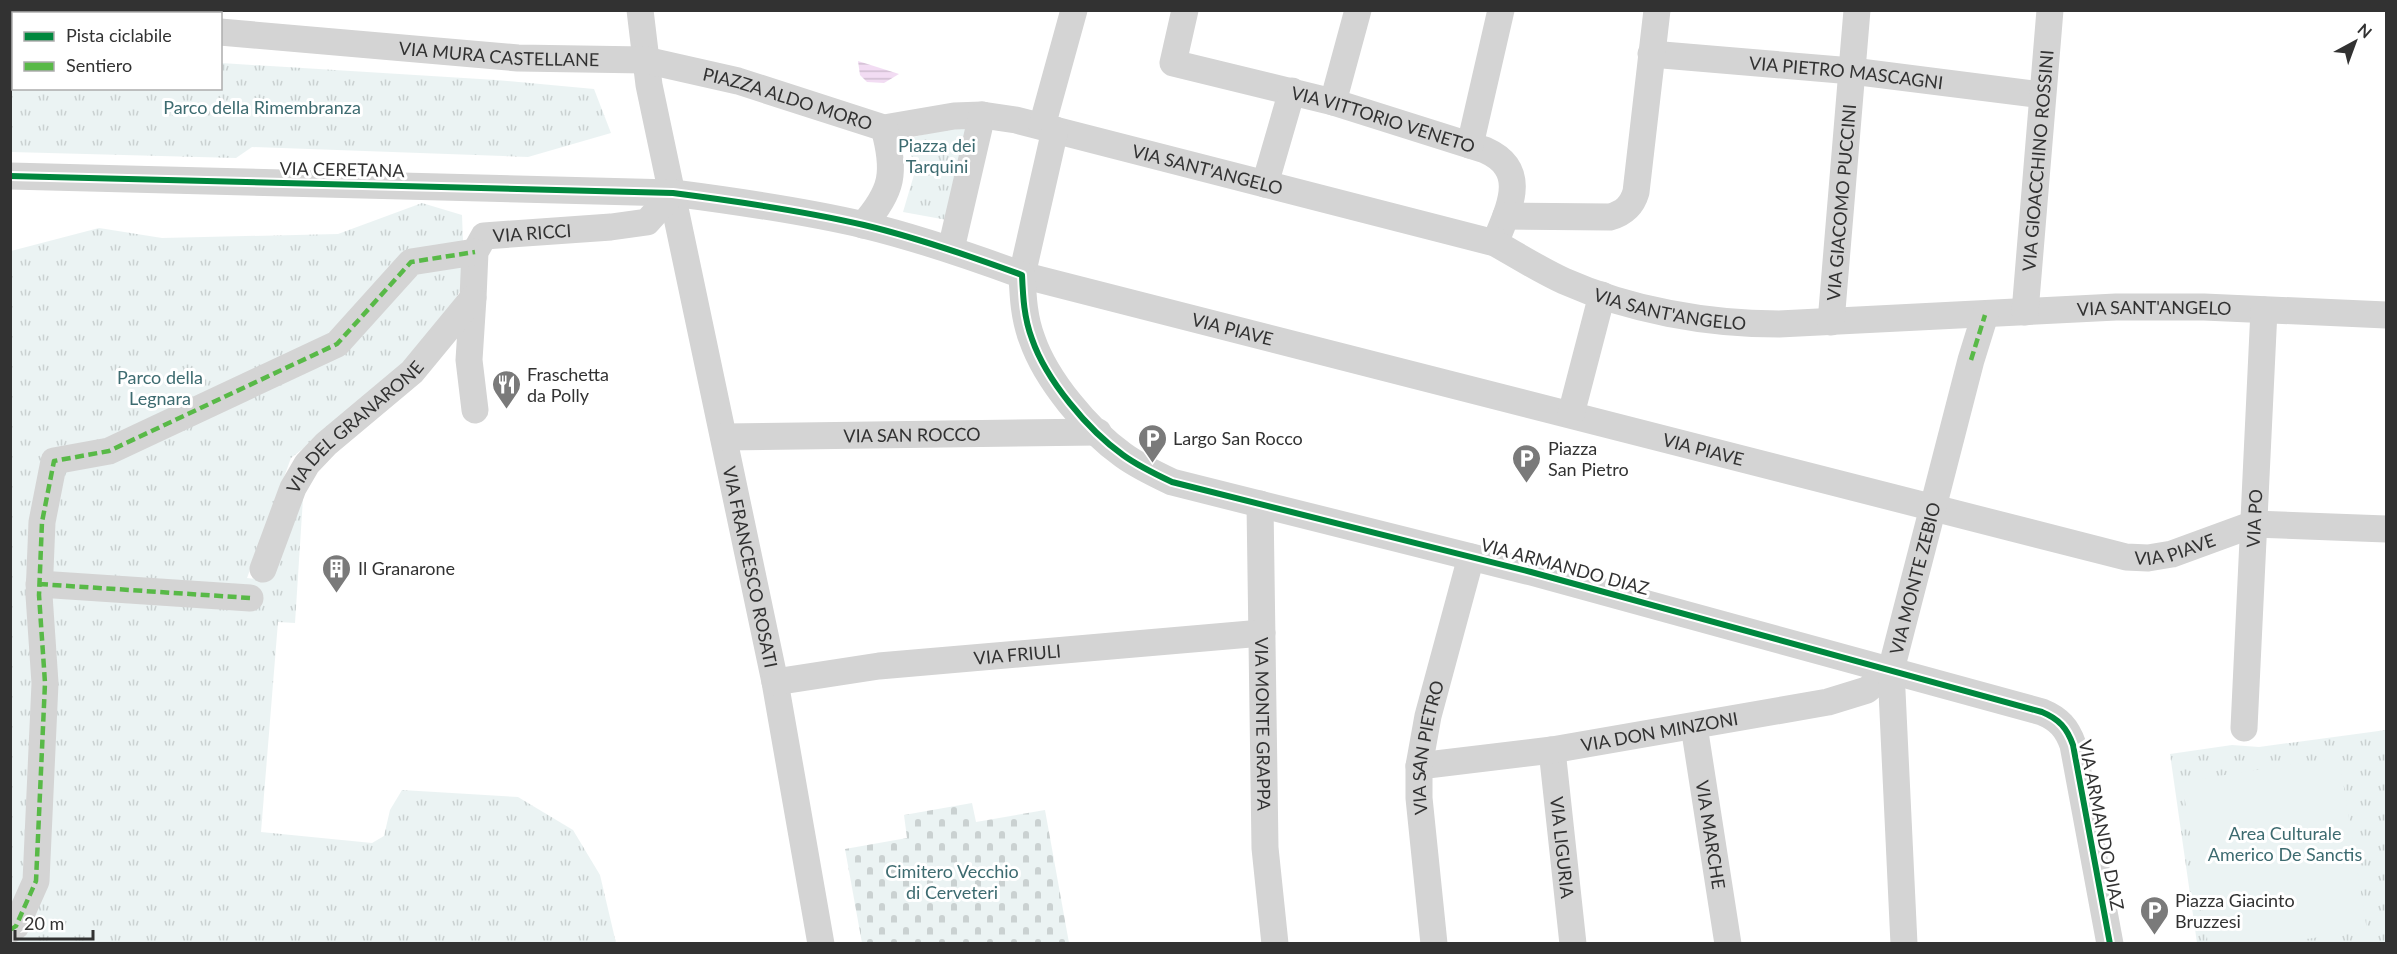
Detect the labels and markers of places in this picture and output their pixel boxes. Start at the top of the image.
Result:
place label: Fraschetta da Polly [527,363,609,406]
restaurant icon: Fraschetta da Polly [490,368,522,410]
parking icon: Largo San Rocco [1136,422,1168,464]
place label: Largo San Rocco [1173,427,1303,449]
place label: Piazza San Pietro [1548,437,1629,480]
parking icon: Piazza San Pietro [1511,442,1543,484]
building icon: Il Granarone [321,552,353,594]
place label: Il Granarone [358,557,455,579]
place label: Piazza Giacinto Bruzzesi [2175,889,2295,932]
parking icon: Piazza Giacinto Bruzzesi [2138,894,2170,936]

